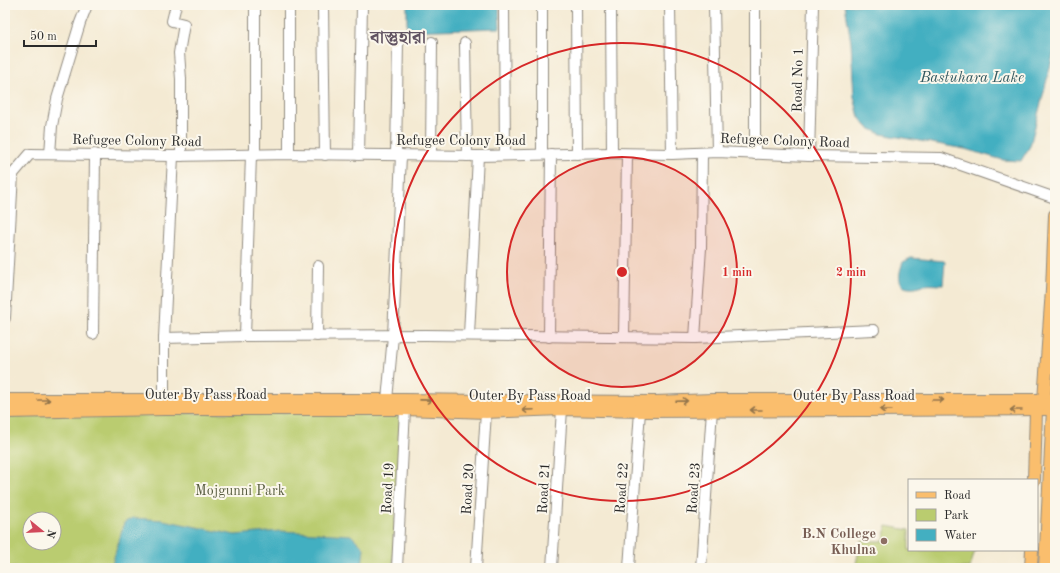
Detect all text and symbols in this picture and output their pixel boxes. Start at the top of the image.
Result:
scale bar [24,22,96,48]
district label: বাস্তুহারা [369,29,426,47]
text: 50 m [30,30,57,43]
street label: Road No 1 [790,47,806,113]
water label: Bastuhara Lake [919,71,1024,86]
street label: Refugee Colony Road [720,132,850,150]
street label: Refugee Colony Road [72,133,202,149]
street label: Refugee Colony Road [396,134,526,148]
centre of rings [615,265,629,279]
text: 1 min [722,267,752,279]
text: 2 min [836,267,866,279]
street label: Outer By Pass Road [145,388,267,402]
street label: Outer By Pass Road [469,389,591,403]
street label: Outer By Pass Road [793,389,915,403]
one-way arrow [37,396,50,404]
one-way arrow [419,396,432,404]
one-way arrow [931,396,944,404]
one-way arrow [675,397,688,405]
one-way arrow [880,406,893,414]
one-way arrow [1010,406,1023,414]
one-way arrow [522,407,535,414]
one-way arrow [750,407,763,414]
street label: Road 19 [380,462,396,514]
street label: Road 21 [536,462,552,514]
street label: Road 22 [613,462,631,514]
street label: Road 23 [685,462,703,514]
street label: Road 20 [460,463,476,515]
legend [908,479,1038,551]
park label: Mojgunni Park [195,484,285,498]
text: Road [944,490,971,502]
text: Park [944,510,969,522]
north arrow [22,511,62,551]
place label: B.N College Khulna [802,527,876,557]
text: N [43,528,57,540]
text: Water [944,530,977,542]
marker: B.N College Khulna [879,536,889,546]

